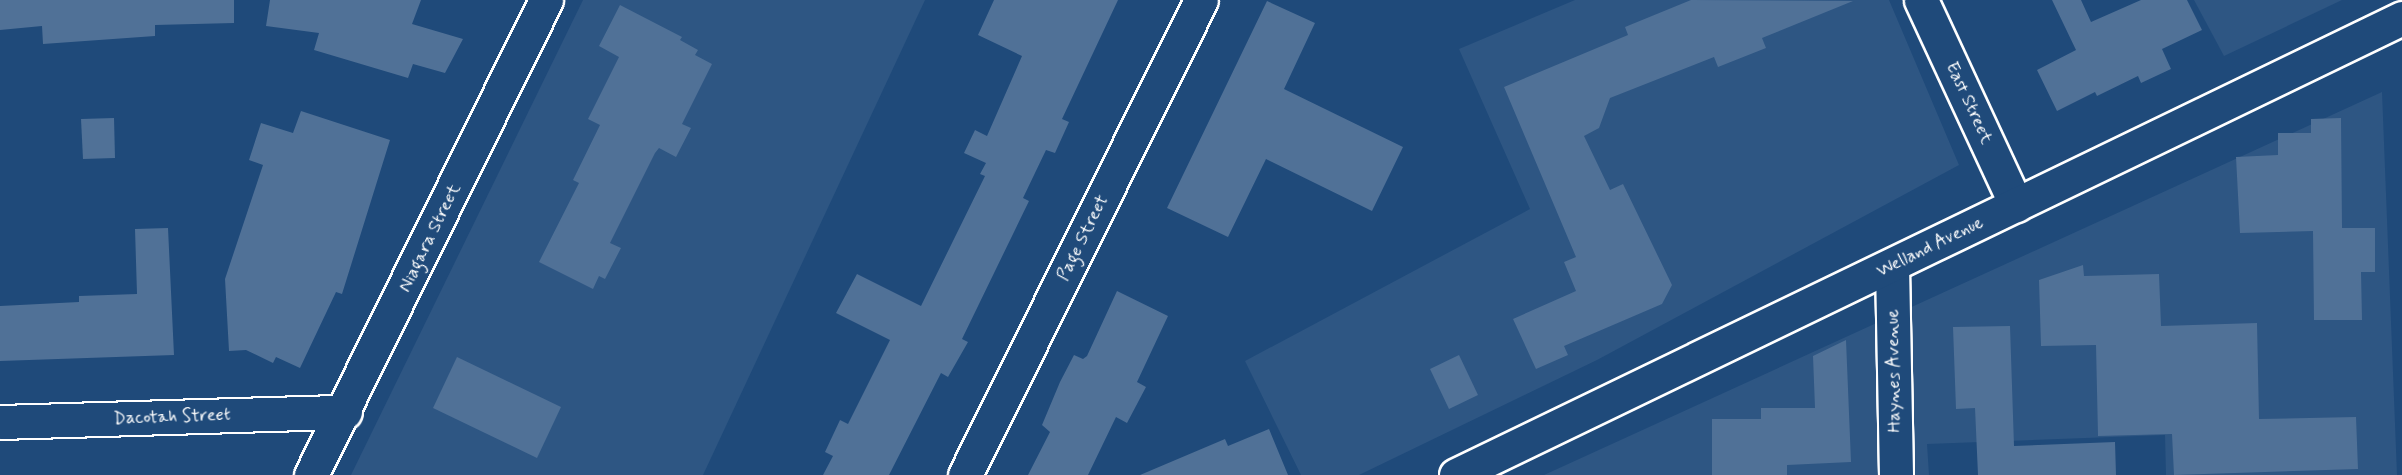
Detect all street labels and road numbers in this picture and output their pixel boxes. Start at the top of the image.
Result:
street label: East Street [1941,58,1997,148]
street label: Niagara Street [394,180,466,296]
street label: Page Street [1053,192,1113,284]
street label: Welland Avenue [1871,211,1989,283]
street label: Haynes Avenue [1882,310,1906,432]
street label: Dacotah Street [112,404,232,430]

